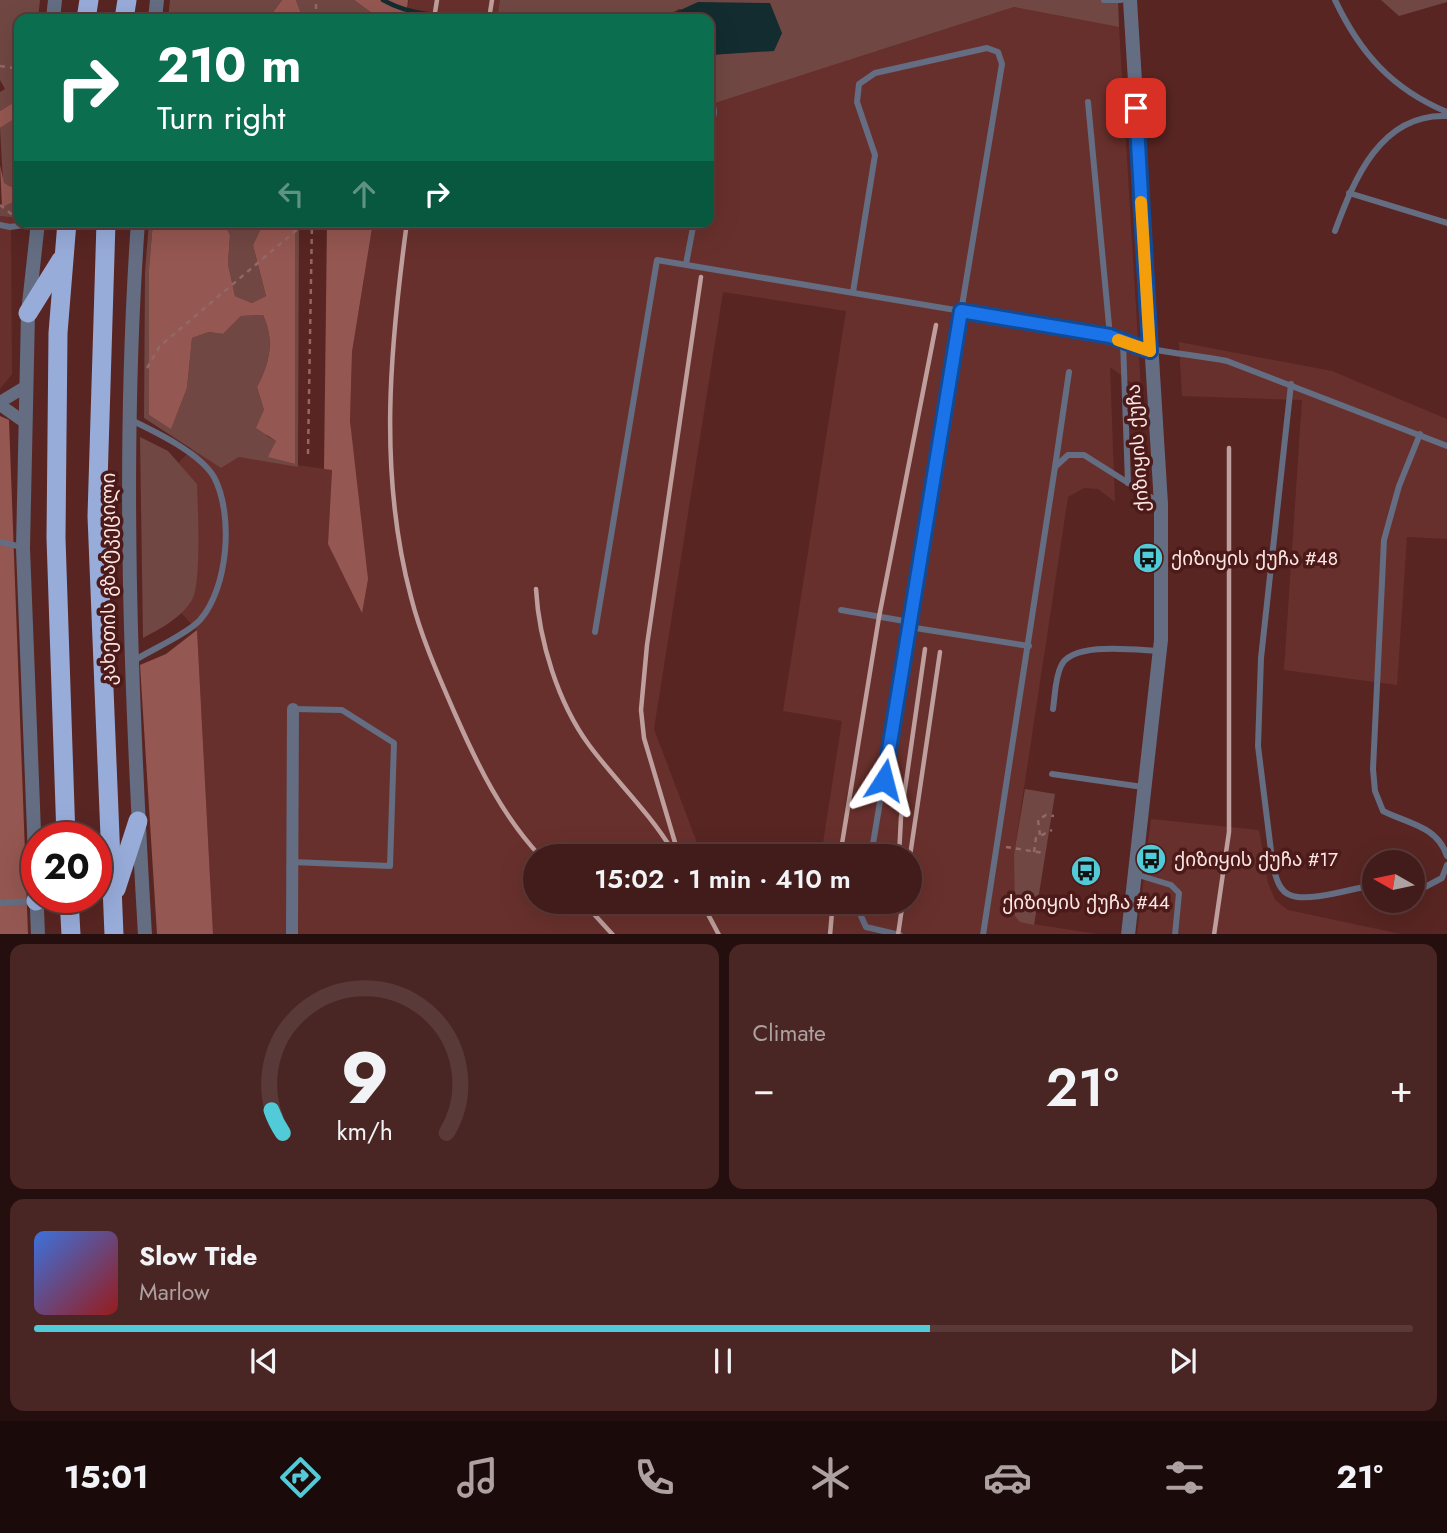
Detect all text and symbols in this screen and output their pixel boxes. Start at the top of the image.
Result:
text: 210 m [157,30,301,100]
icon: right [42,42,133,133]
pin [1106,78,1166,138]
icon: arrive [1117,89,1155,127]
text: Turn right [157,95,286,141]
icon: left [272,175,310,213]
icon: ahead [345,175,383,213]
icon: right [418,175,456,213]
street label: ქიზიყის ქუჩა [1120,383,1155,513]
street label: კახეთის გზატკეცილი [95,473,122,685]
bus stop icon: ქიზიყის ქუჩა #48 [1131,541,1165,575]
place label: ქიზიყის ქუჩა #48 [1171,545,1338,572]
position arrow [847,743,921,817]
speed limit sign: 20 [21,822,112,913]
bus stop icon: ქიზიყის ქუჩა #17 [1134,842,1168,876]
place label: ქიზიყის ქუჩა #17 [1174,846,1338,873]
north arrow [1362,850,1424,914]
map controls [1362,850,1425,913]
bus stop icon: ქიზიყის ქუჩა #44 [1069,854,1103,888]
text: 15:02 · 1 min · 410 m [594,860,851,898]
place label: ქიზიყის ქუჩა #44 [1002,889,1170,916]
text: Climate [753,1016,826,1050]
text: 9 [340,1025,389,1130]
text: 21° [1046,1050,1119,1126]
text: − [753,1061,775,1116]
text: + [1390,1061,1413,1116]
text: km/h [336,1112,393,1148]
text: Slow Tide [139,1237,258,1275]
text: Marlow [139,1275,210,1309]
icon: previous [245,1342,283,1380]
icon: pause [704,1342,742,1380]
icon: next [1164,1342,1202,1380]
icon: directions [276,1453,325,1502]
icon: music [453,1453,502,1502]
icon: phone [630,1453,679,1502]
icon: climate [806,1453,855,1502]
icon: car [983,1453,1032,1502]
icon: filters [1160,1453,1209,1502]
text: 15:01 [64,1454,149,1500]
text: 21° [1336,1454,1383,1500]

